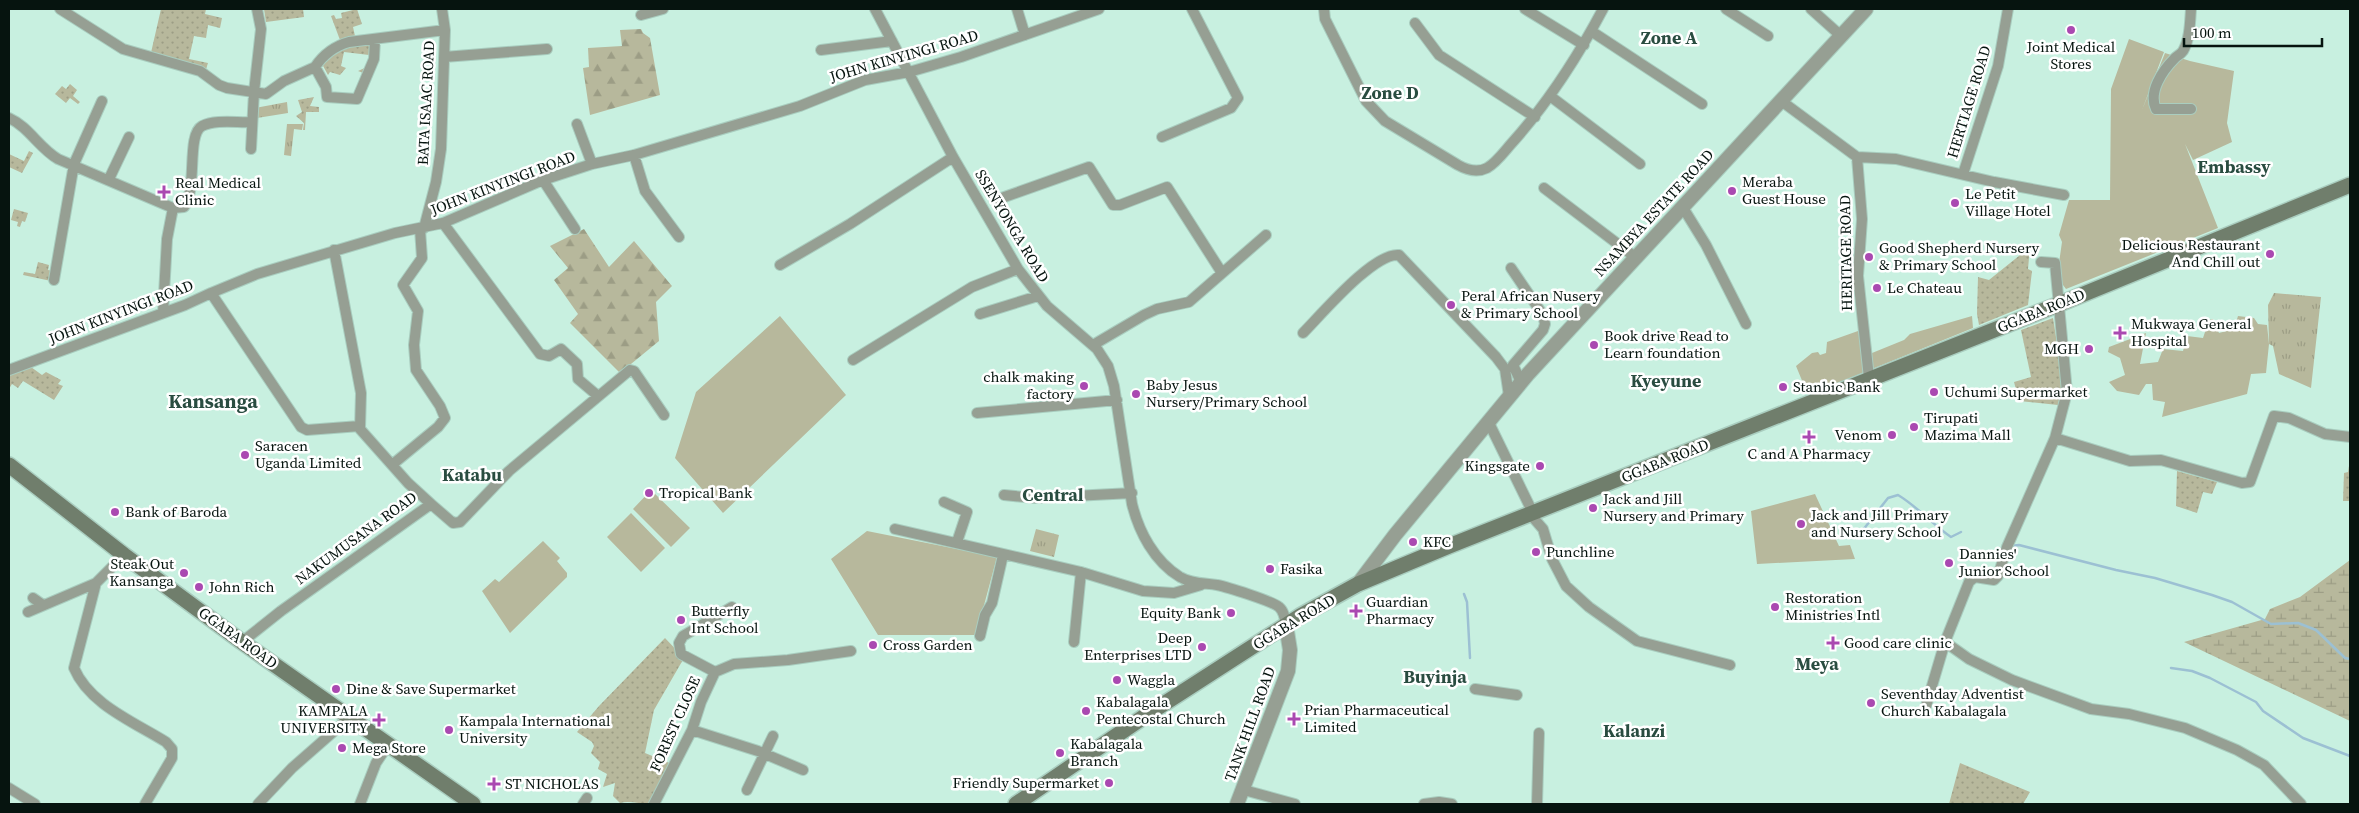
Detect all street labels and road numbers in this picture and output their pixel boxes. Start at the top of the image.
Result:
street label: JOHN KINYINGI ROAD [826,24,981,87]
street label: BATA ISAAC ROAD [412,40,439,166]
street label: HERTIAGE ROAD [1941,43,1996,161]
street label: NSAMBYA ESTATE ROAD [1589,144,1718,281]
street label: JOHN KINYINGI ROAD [426,145,578,220]
street label: SSENYONGA ROAD [970,165,1054,286]
street label: HERITAGE ROAD [1834,195,1857,311]
street label: JOHN KINYINGI ROAD [44,274,196,349]
street label: GGABA ROAD [1994,283,2088,338]
street label: GGABA ROAD [1618,433,1712,488]
street label: NAKUMUSANA ROAD [291,486,421,589]
street label: GGABA ROAD [1249,589,1339,654]
street label: GGABA ROAD [195,602,282,673]
street label: TANK HILL ROAD [1219,664,1280,784]
street label: FOREST CLOSE [644,673,705,775]

